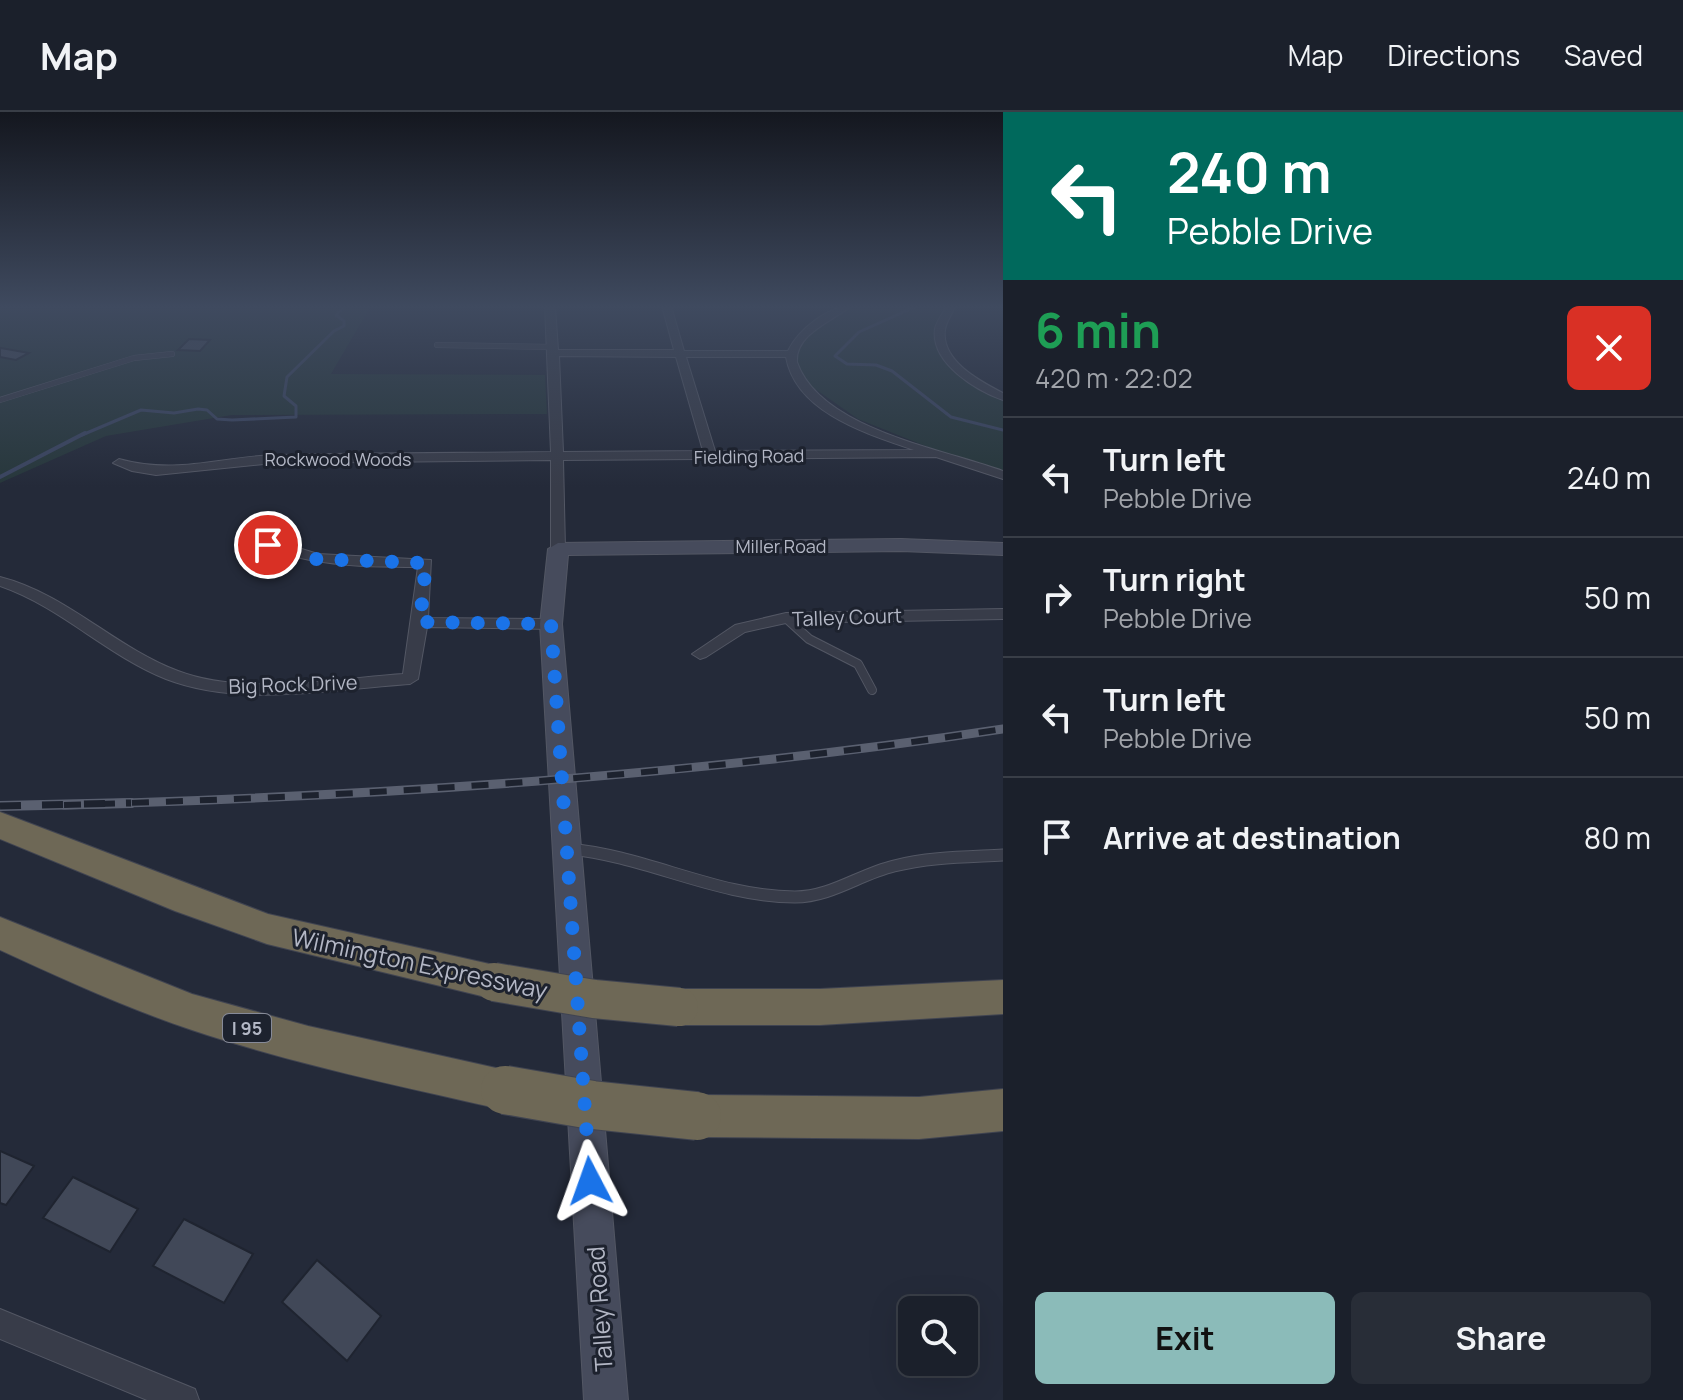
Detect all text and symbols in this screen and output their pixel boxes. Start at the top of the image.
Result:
text: Map [40,29,118,81]
text: Map [1288,36,1343,74]
text: Directions [1387,36,1520,74]
text: Saved [1564,36,1643,74]
text: 240 m [1167,133,1332,210]
icon: left [1035,144,1139,248]
text: Pebble Drive [1167,206,1373,255]
text: 6 min [1035,297,1161,362]
button: close [1567,306,1651,390]
text: 420 m · 22:02 [1035,360,1193,396]
text: Turn left [1103,439,1226,480]
street label: Fielding Road [694,443,804,469]
street label: Rockwood Woods [264,447,412,471]
icon: left [1035,455,1079,499]
text: 240 m [1567,457,1651,498]
text: Pebble Drive [1103,480,1252,516]
pin [234,511,302,579]
icon: arrive [246,523,290,567]
street label: Miller Road [735,534,827,558]
text: Turn right [1103,559,1246,600]
icon: right [1035,575,1079,619]
text: 50 m [1584,577,1651,618]
text: Pebble Drive [1103,600,1252,636]
street label: Talley Court [791,602,903,632]
street label: Big Rock Drive [228,668,358,700]
text: Turn left [1103,679,1226,720]
icon: left [1035,695,1079,739]
text: 50 m [1584,697,1651,738]
text: Pebble Drive [1103,720,1252,756]
icon: arrive [1035,815,1079,859]
text: Arrive at destination [1103,817,1401,858]
text: 80 m [1584,817,1651,858]
street label: Wilmington Expressway [289,920,551,1006]
road number: I 95 [223,1014,271,1042]
position arrow [548,1139,632,1223]
street label: Talley Road [578,1245,620,1373]
button: Exit [1035,1292,1335,1384]
button: Share [1351,1292,1651,1384]
map controls [898,1296,978,1376]
button: search [898,1296,978,1376]

